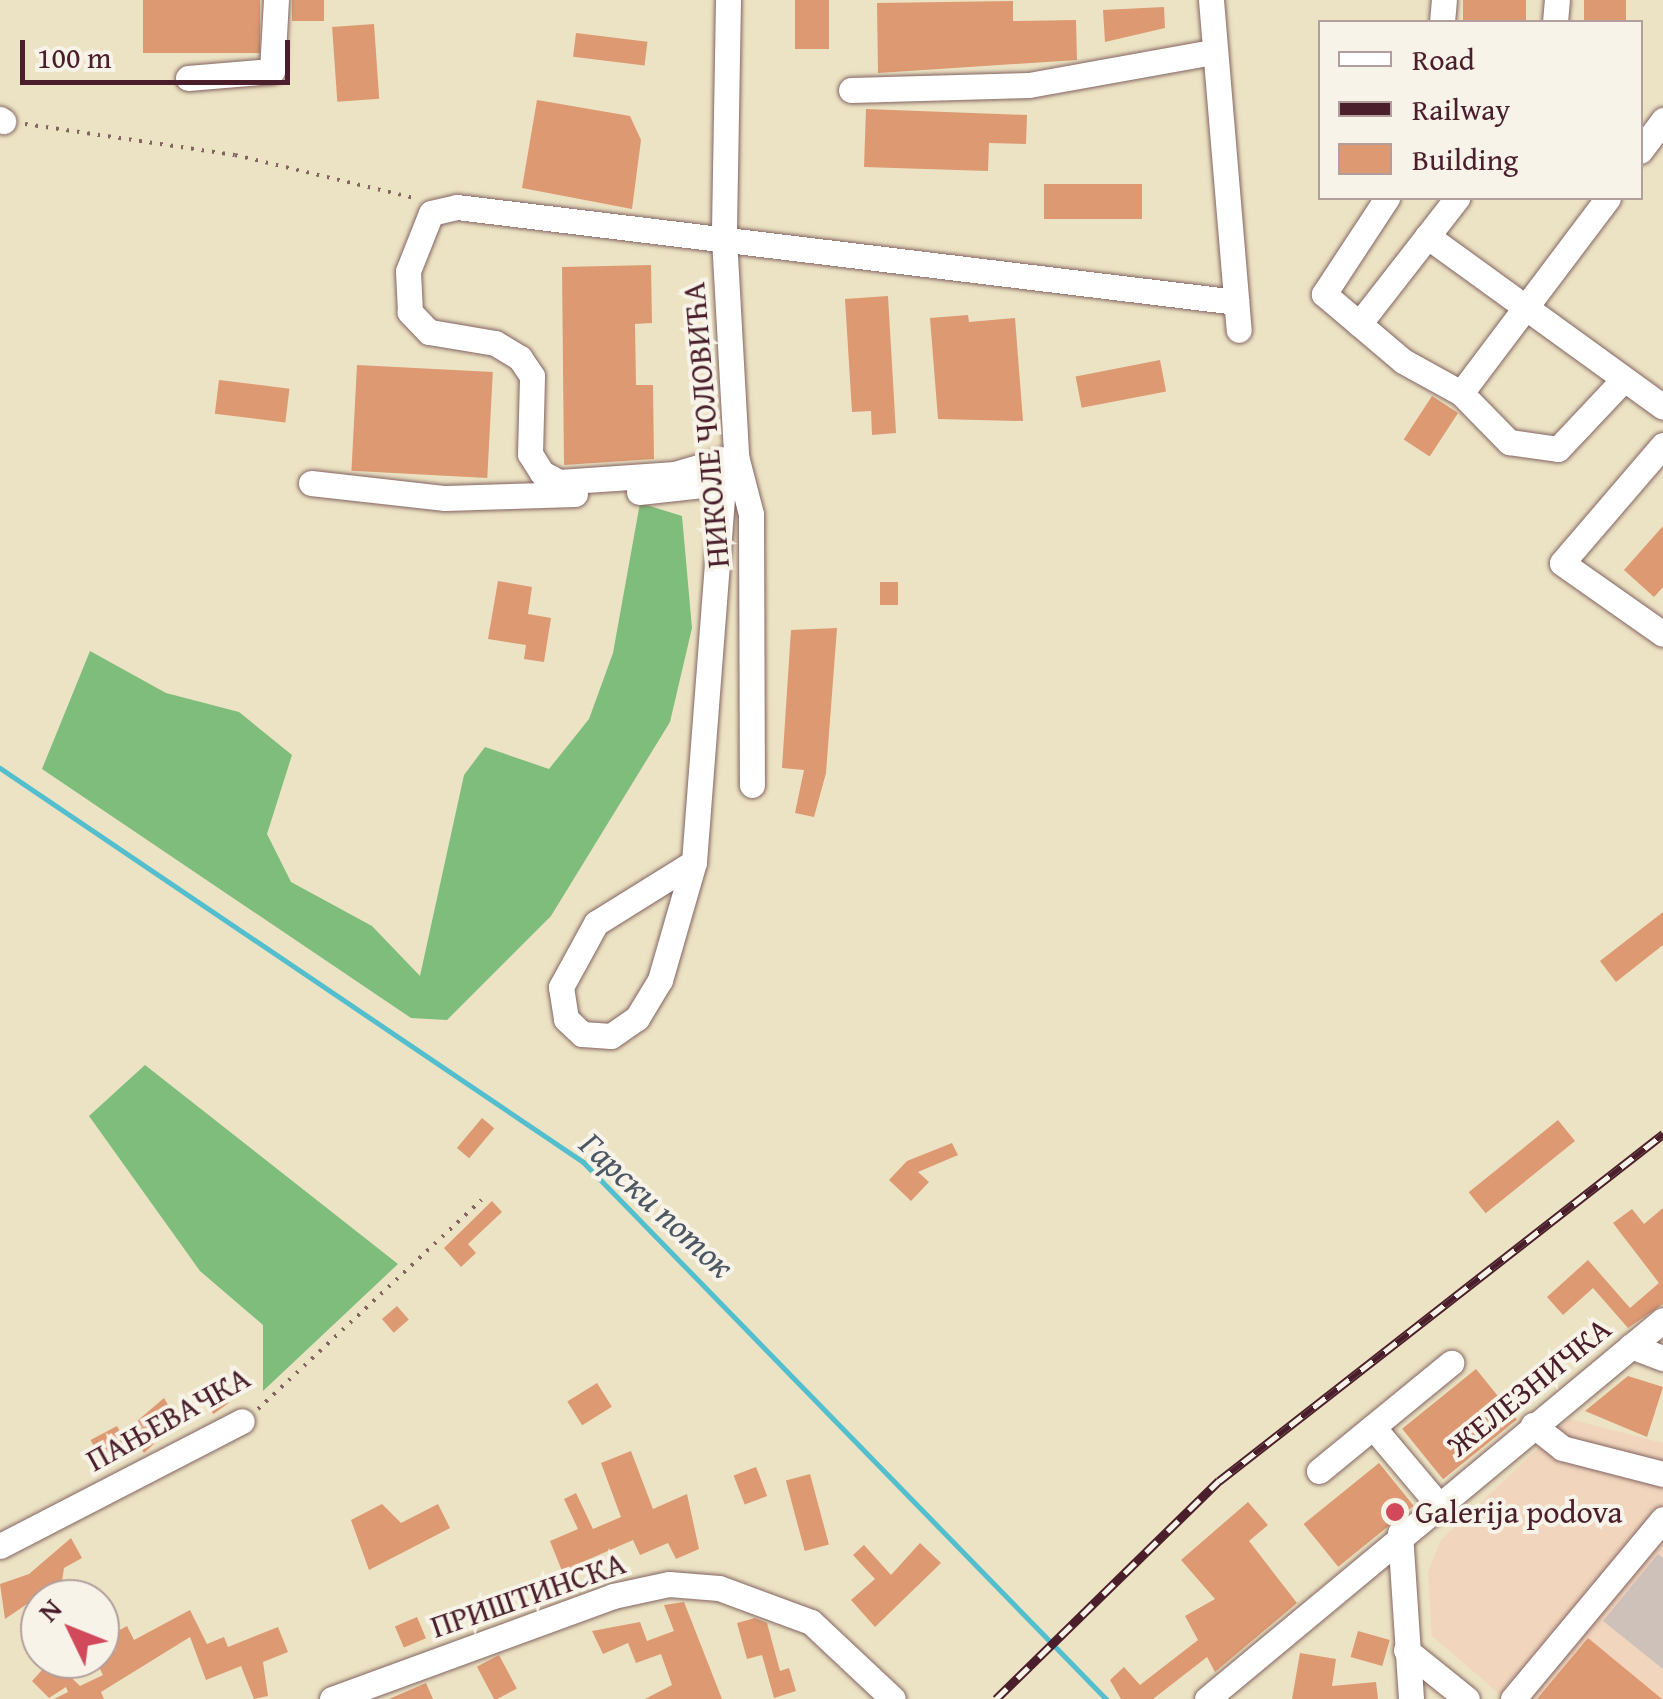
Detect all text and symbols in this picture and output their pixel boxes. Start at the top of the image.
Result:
scale bar [25,20,295,82]
legend [1318,20,1643,200]
text: 100 m [37,35,111,79]
text: Road [1412,37,1475,81]
text: Railway [1412,87,1510,131]
text: Building [1412,137,1518,181]
street label: НИКОЛЕ ЧОЛОВИЋА [674,281,738,569]
water label: Гарски поток [571,1123,743,1287]
street label: ЖЕЛЕЗНИЧКА [1440,1309,1618,1465]
street label: ПАЊЕВАЧКА [80,1358,256,1480]
place label: Galerija podova [1415,1493,1623,1531]
marker: Galerija podova [1384,1501,1406,1523]
street label: ПРИШТИНСКА [426,1544,630,1646]
north arrow [20,1579,120,1679]
text: N [28,1589,71,1630]

